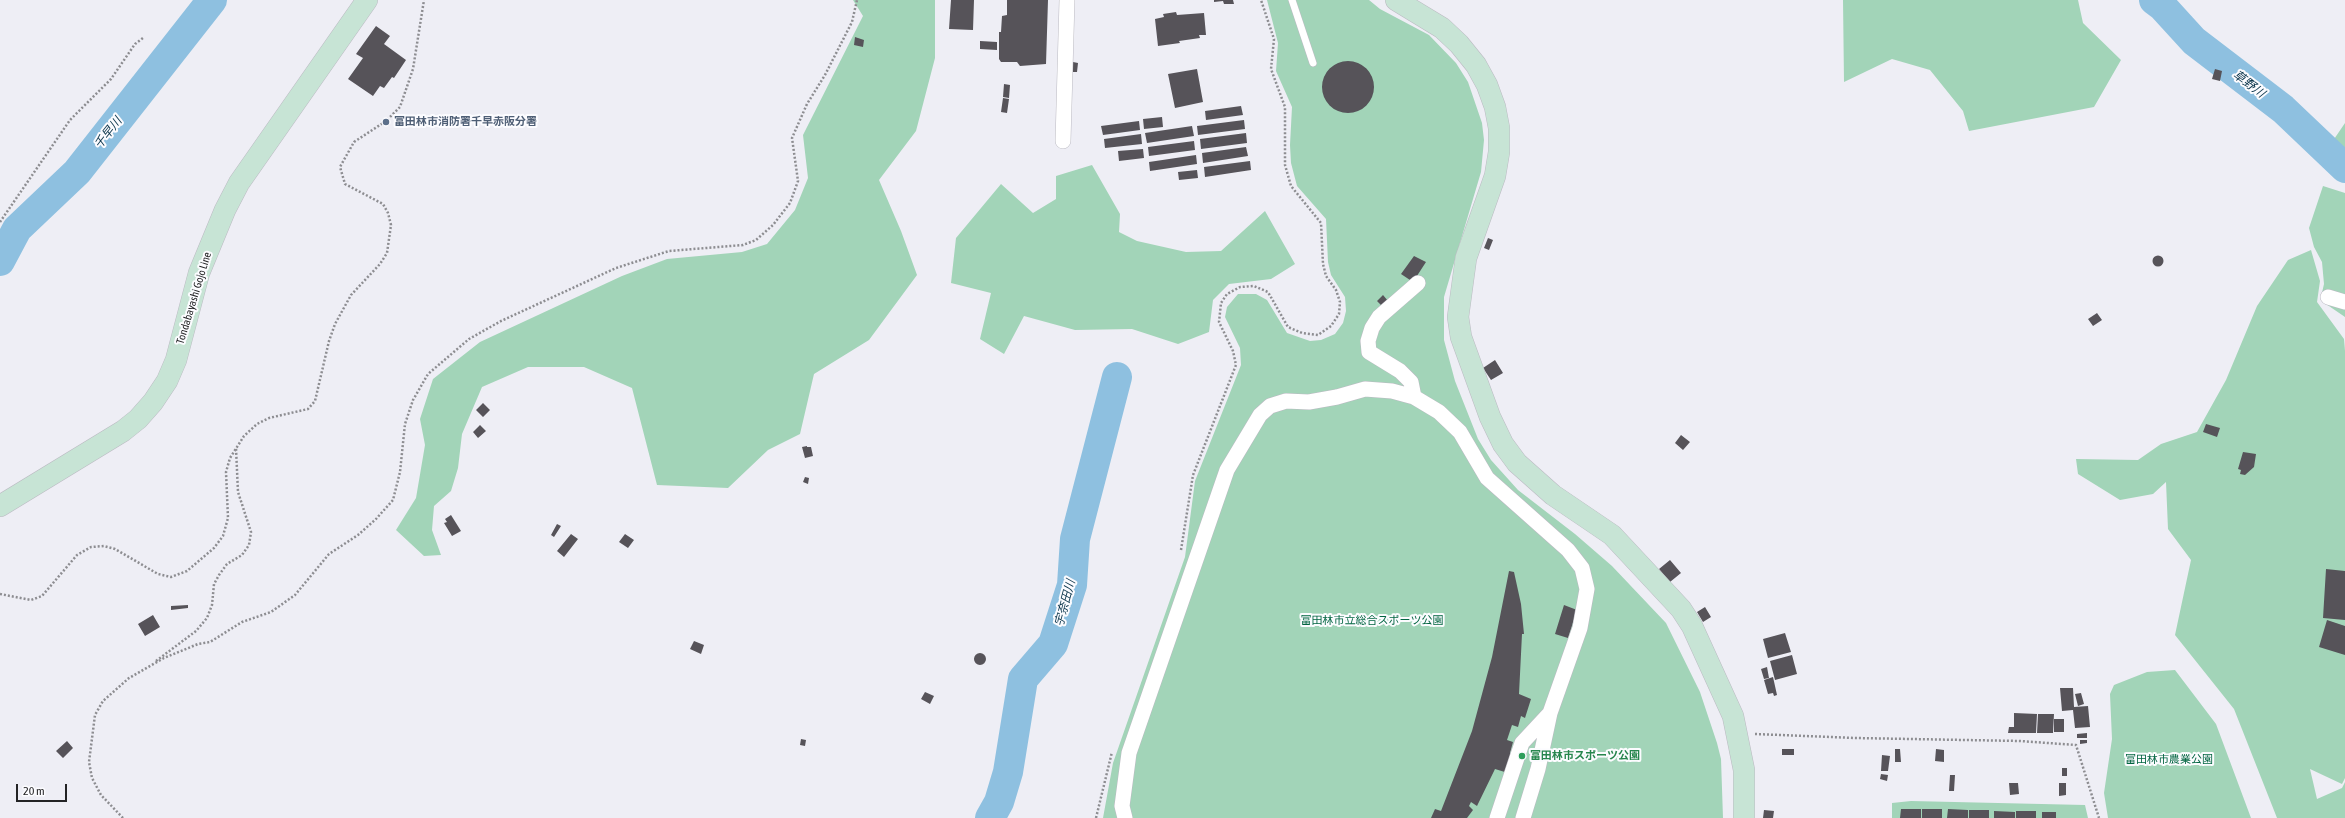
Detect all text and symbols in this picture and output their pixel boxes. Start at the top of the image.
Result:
water label: 草野川 [2230,67,2268,101]
water label: 千早川 [91,114,125,152]
place label: 富田林市消防署千早赤阪分署 [394,115,537,129]
marker: 富田林市消防署千早赤阪分署 [381,117,391,127]
street label: Tondabayashi Gojo Line [174,250,214,346]
water label: 宇奈田川 [1052,578,1078,628]
park label: 富田林市立総合スポーツ公園 [1301,614,1443,628]
place label: 富田林市スポーツ公園 [1530,749,1640,763]
marker: 富田林市スポーツ公園 [1517,751,1527,761]
park label: 富田林市農業公園 [2125,753,2213,767]
scale bar [18,776,69,802]
text: 20 m [23,784,45,798]

